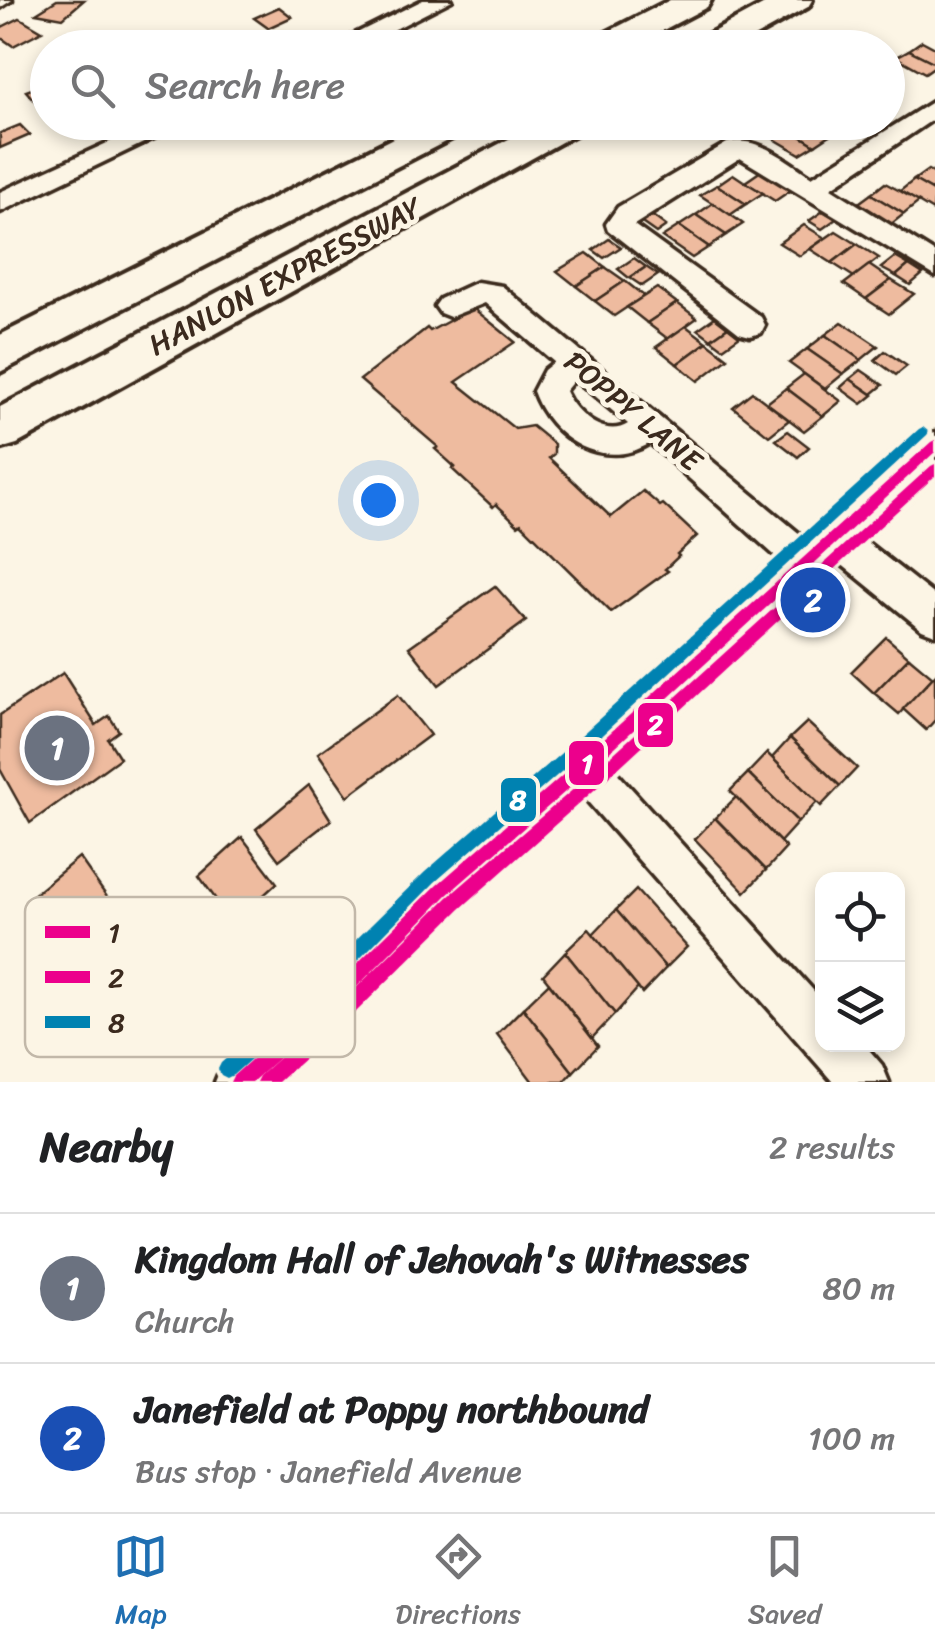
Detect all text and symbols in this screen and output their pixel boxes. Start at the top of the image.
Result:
search box [30,30,905,140]
text: Search here [145,52,345,119]
icon: search [65,58,120,113]
street label: HANLON EXPRESSWAY [138,180,433,371]
street label: POPPY LANE [551,336,717,487]
your location [353,475,404,526]
pin: 2 [780,562,846,638]
text: 2 [646,700,663,749]
line badge: 2 [636,701,675,749]
pin: 1 [24,710,90,786]
line badge: 1 [567,739,606,787]
text: 1 [581,739,593,788]
text: 8 [509,775,527,824]
line badge: 8 [499,776,538,824]
map controls [815,872,905,1052]
button: locate [815,872,905,962]
legend [25,897,355,1057]
text: 1 [108,908,120,957]
text: 2 [108,953,124,1002]
button: layers [815,962,905,1052]
text: 8 [108,998,125,1047]
text: Nearby [40,1110,173,1184]
text: 2 results [769,1119,895,1176]
text: Kingdom Hall of Jehovah's Witnesses [135,1226,749,1293]
text: 1 [66,1260,79,1317]
text: 80 m [823,1260,895,1317]
text: Church [135,1293,235,1350]
text: Janefield at Poppy northbound [135,1376,649,1443]
text: 2 [63,1410,82,1467]
text: 100 m [808,1410,895,1467]
text: Bus stop · Janefield Avenue [135,1443,522,1500]
tab: Map [113,1529,168,1638]
tab: Directions [395,1529,521,1638]
tab: Saved [748,1529,822,1638]

